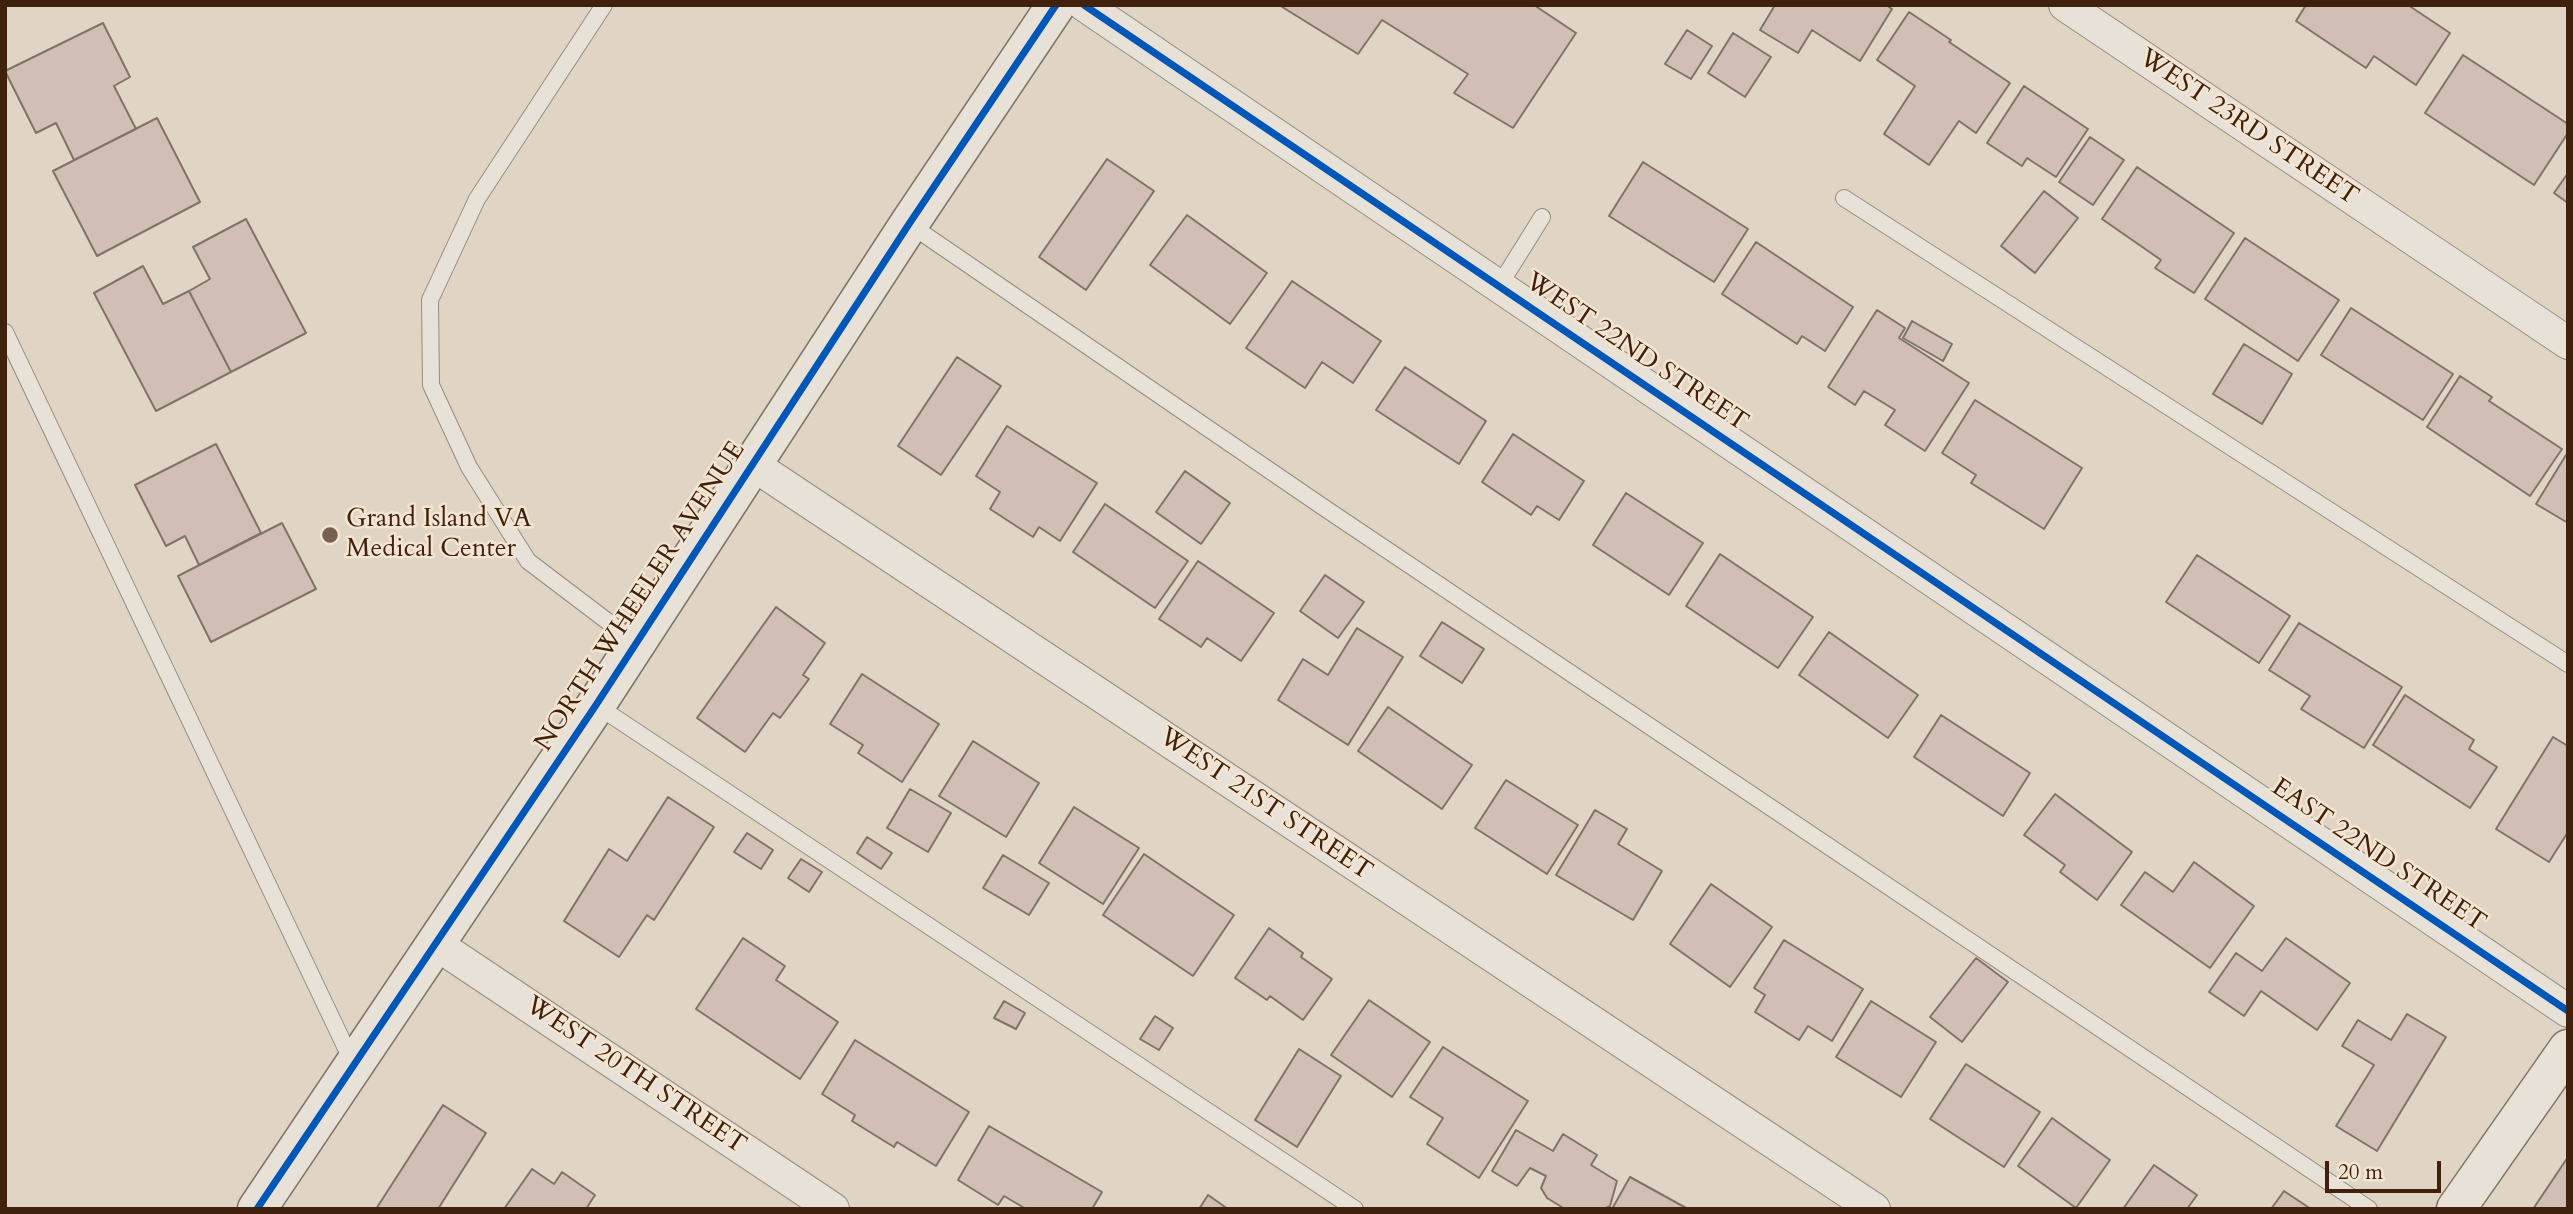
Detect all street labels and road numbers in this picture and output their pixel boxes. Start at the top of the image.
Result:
street label: WEST 23RD STREET [2132,43,2364,213]
street label: WEST 22ND STREET [1519,267,1753,439]
street label: NORTH WHEELER AVENUE [529,436,753,758]
street label: WEST 21ST STREET [1152,722,1378,888]
street label: EAST 22ND STREET [2265,773,2491,939]
street label: WEST 20TH STREET [519,991,751,1161]

